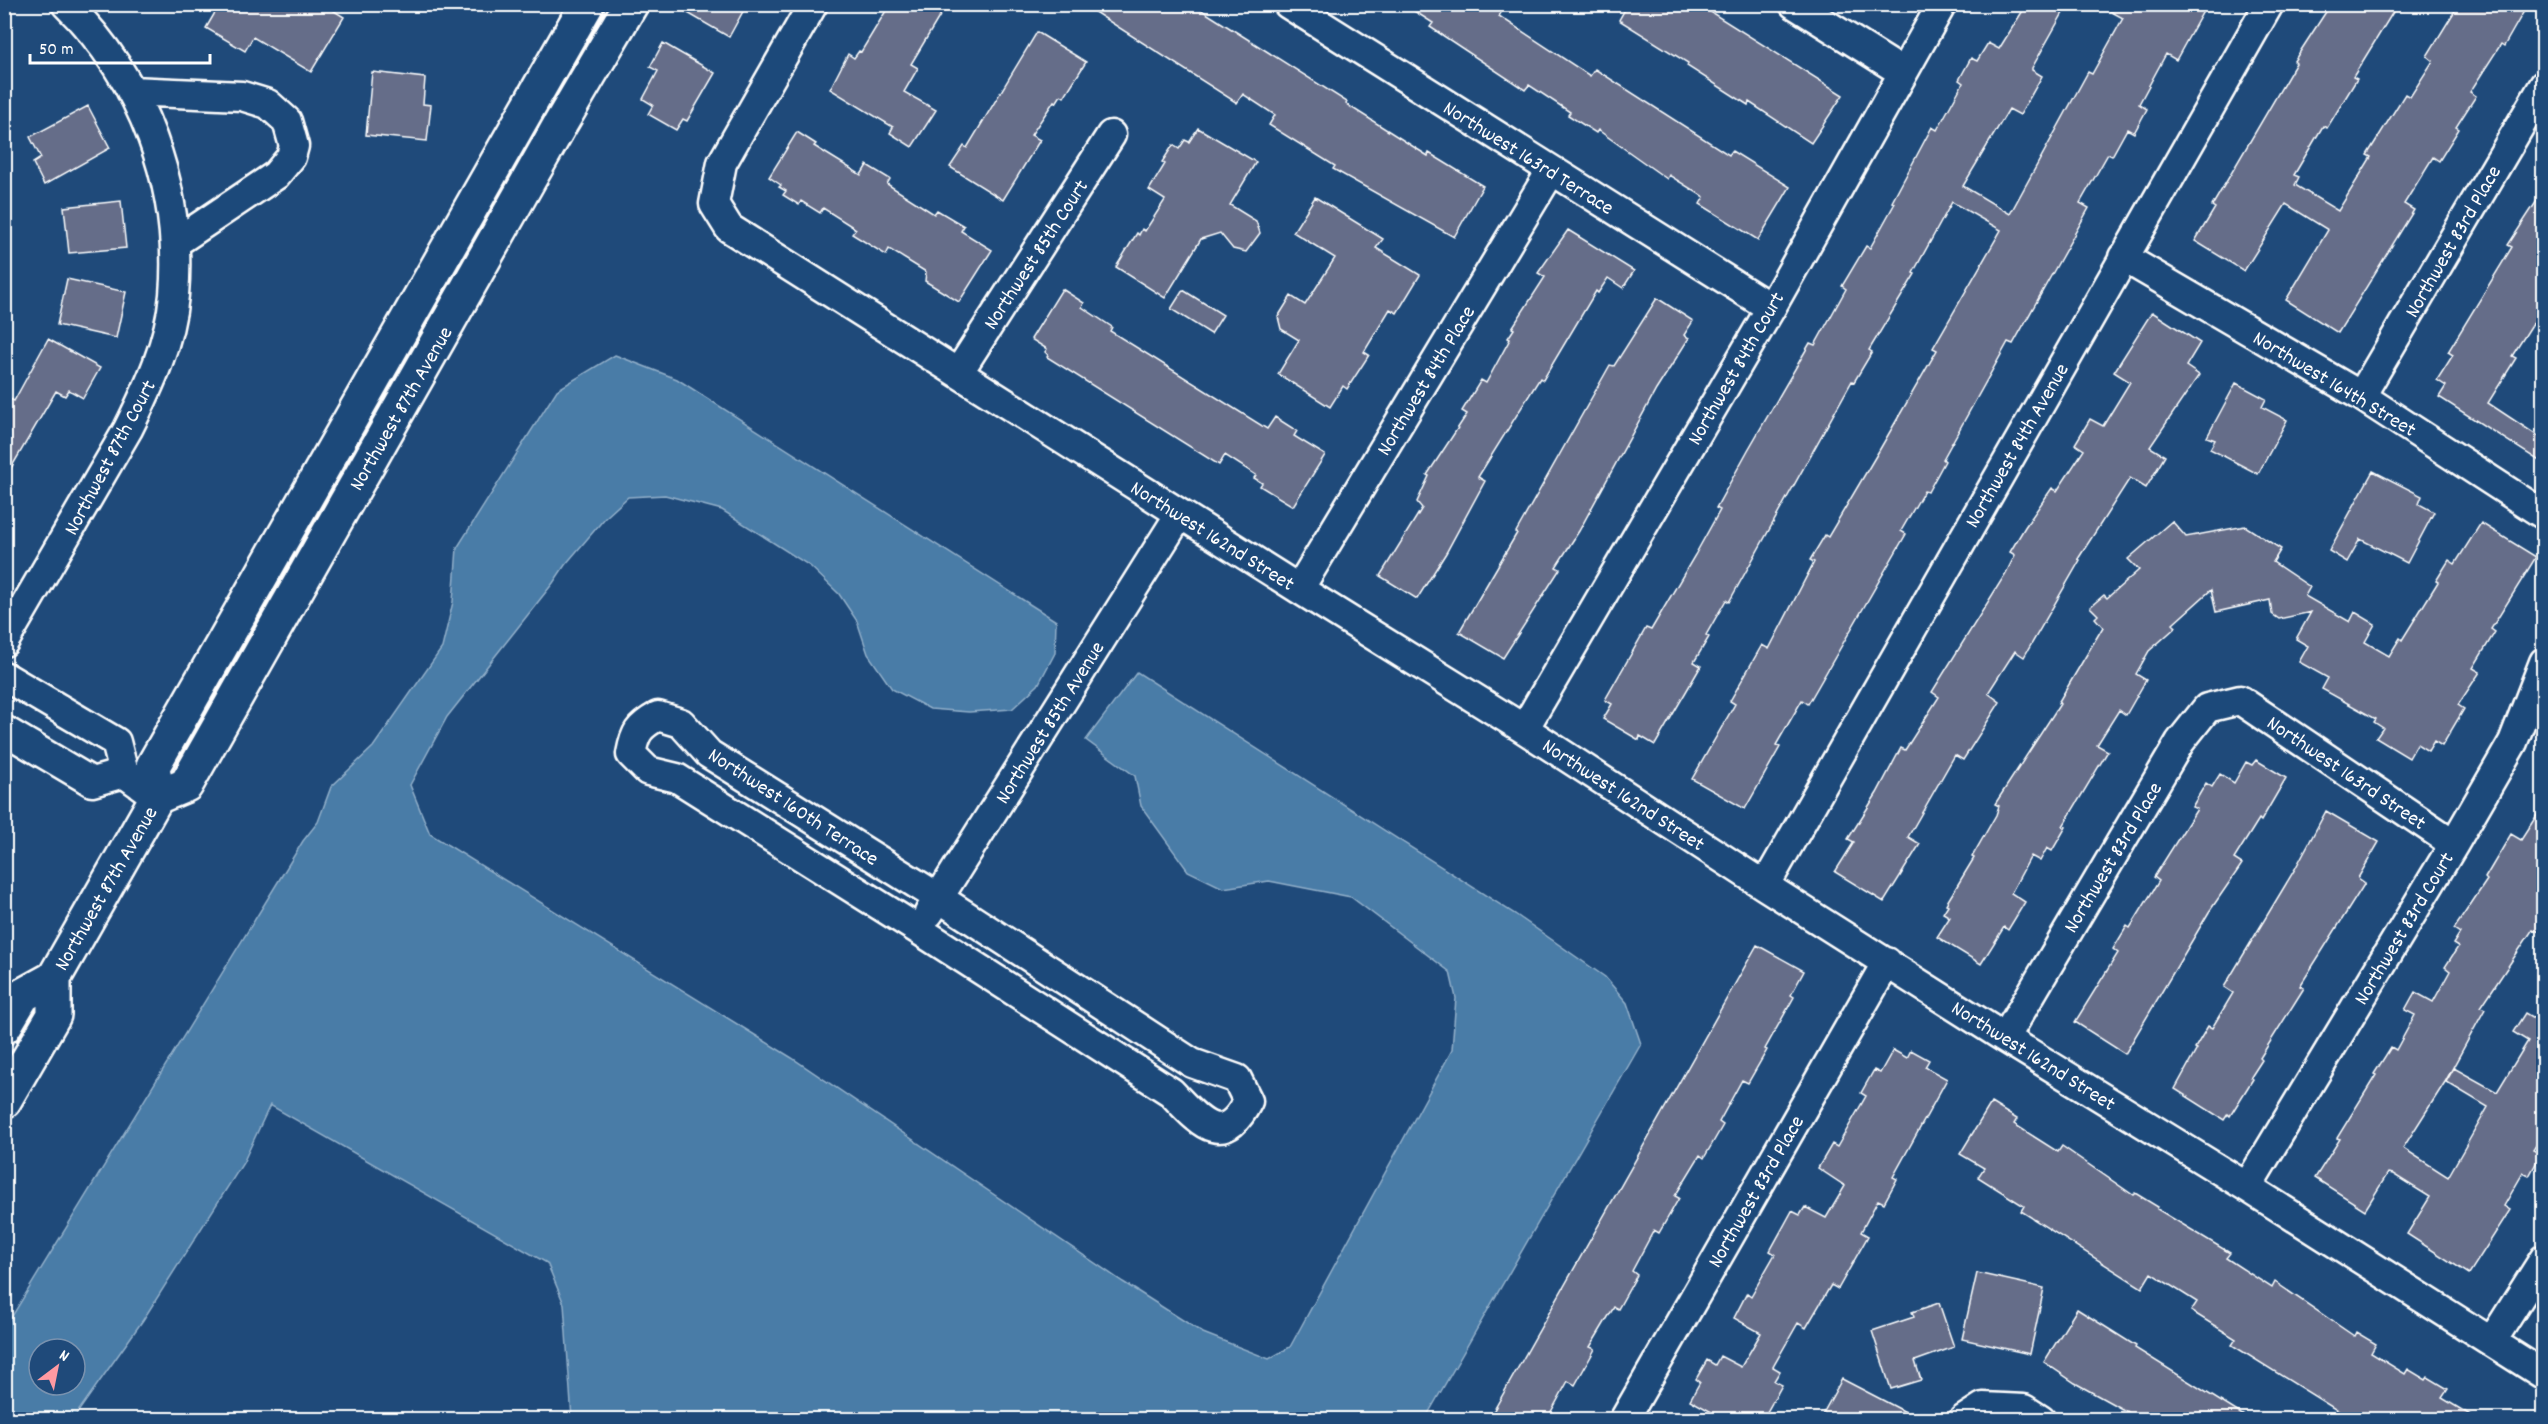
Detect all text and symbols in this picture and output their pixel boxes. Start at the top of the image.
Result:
scale bar [30,27,210,65]
text: 50 m [39,38,74,63]
street label: Northwest 163rd Terrace [1436,95,1619,224]
street label: Northwest 83rd Place [2399,161,2510,324]
street label: Northwest 85th Court [978,174,1098,337]
street label: Northwest 84th Court [1681,287,1794,452]
street label: Northwest 84th Place [1371,301,1484,462]
street label: Northwest 87th Avenue [343,322,462,497]
street label: Northwest 164th Street [2246,325,2421,446]
street label: Northwest 84th Avenue [1959,359,2078,534]
street label: Northwest 87th Court [58,375,165,541]
street label: Northwest 162nd Street [1124,475,1299,600]
street label: Northwest 85th Avenue [989,636,1114,811]
street label: Northwest 163rd Street [2260,710,2431,839]
street label: Northwest 162nd Street [1535,733,1710,861]
street label: Northwest 160th Terrace [701,742,884,875]
street label: Northwest 83rd Place [2058,777,2172,940]
street label: Northwest 87th Avenue [48,802,167,977]
street label: Northwest 83rd Court [2348,847,2463,1012]
street label: Northwest 162nd Street [1945,995,2120,1120]
street label: Northwest 83rd Place [1702,1111,1813,1274]
north arrow [27,1337,87,1397]
text: N [54,1345,73,1368]

